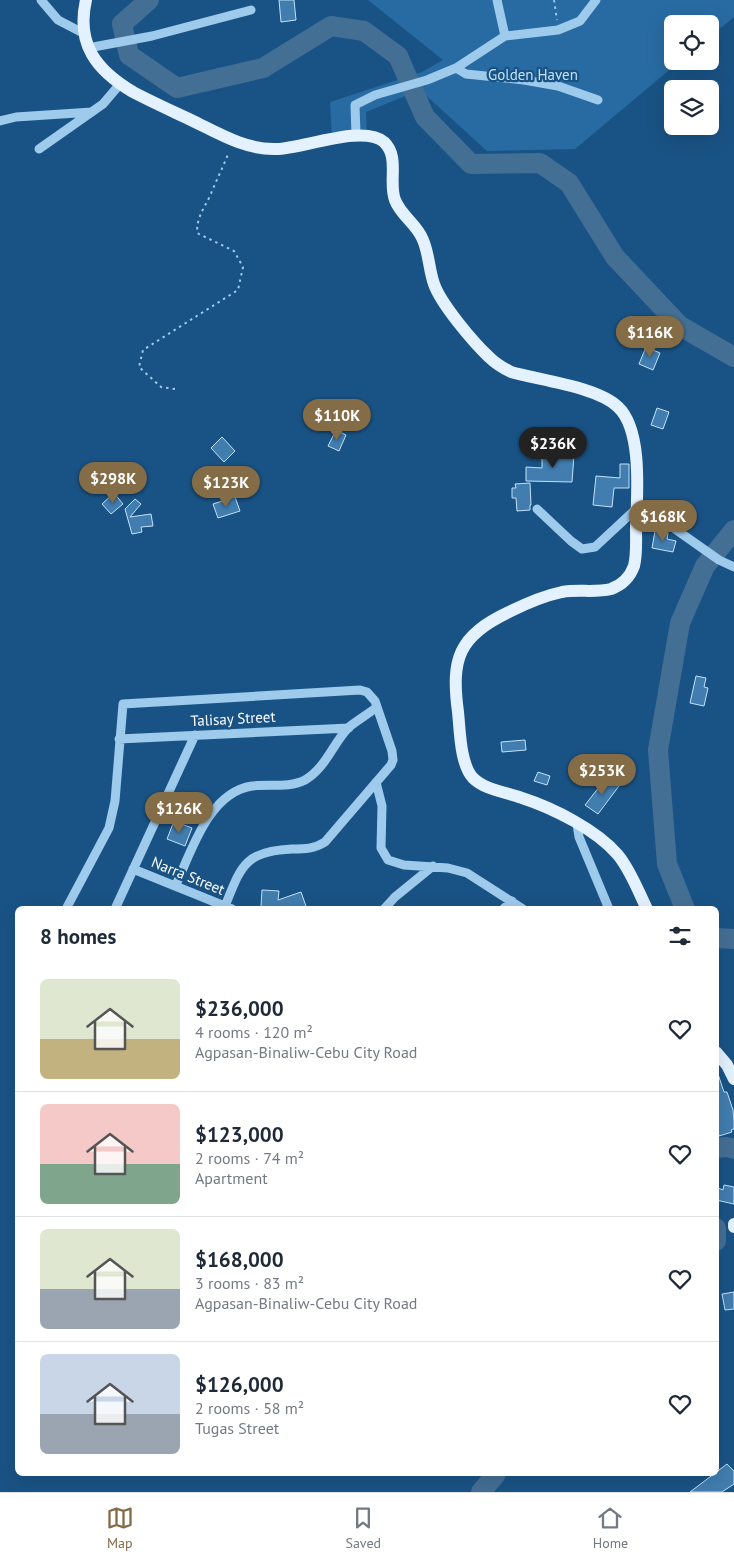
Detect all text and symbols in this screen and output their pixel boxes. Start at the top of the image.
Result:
map controls [664,15,719,135]
button: locate [664,15,719,70]
park label: Golden Haven [488,65,578,84]
button: layers [664,80,719,135]
pin: $116K [615,316,685,358]
text: $116K [627,322,673,342]
pin: $110K [302,398,372,441]
text: $110K [314,405,360,425]
pin: $236K [518,426,588,469]
text: $236K [530,433,576,453]
pin: $298K [78,462,148,504]
pin: $123K [191,466,261,508]
text: $298K [90,468,136,488]
text: $123K [203,472,249,492]
pin: $168K [628,500,698,542]
text: $168K [640,506,686,526]
street label: Talisay Street [190,707,276,730]
pin: $253K [567,754,637,796]
text: $253K [579,760,625,780]
pin: $126K [144,792,214,834]
text: $126K [156,798,202,818]
street label: Narra Street [149,852,228,899]
icon: filters [666,922,694,950]
text: 8 homes [40,923,116,950]
text: $236,000 [195,995,284,1022]
icon: home [80,999,140,1059]
icon: heart [666,1015,694,1043]
text: 4 rooms · 120 m² [195,1022,313,1042]
text: Agpasan-Binaliw-Cebu City Road [195,1042,417,1062]
text: $123,000 [195,1121,284,1148]
icon: home [80,1124,140,1184]
icon: heart [666,1140,694,1168]
text: 2 rooms · 74 m² [195,1148,304,1168]
text: Apartment [195,1168,268,1188]
text: $168,000 [195,1246,284,1273]
icon: home [80,1249,140,1309]
icon: heart [666,1265,694,1293]
text: 3 rooms · 83 m² [195,1273,304,1293]
text: Agpasan-Binaliw-Cebu City Road [195,1293,417,1313]
text: $126,000 [195,1371,284,1398]
icon: home [80,1374,140,1434]
icon: heart [666,1390,694,1418]
text: 2 rooms · 58 m² [195,1398,304,1418]
text: Tugas Street [195,1418,279,1438]
tab: Map [106,1504,134,1552]
tab: Saved [345,1504,381,1552]
tab: Home [593,1504,628,1552]

